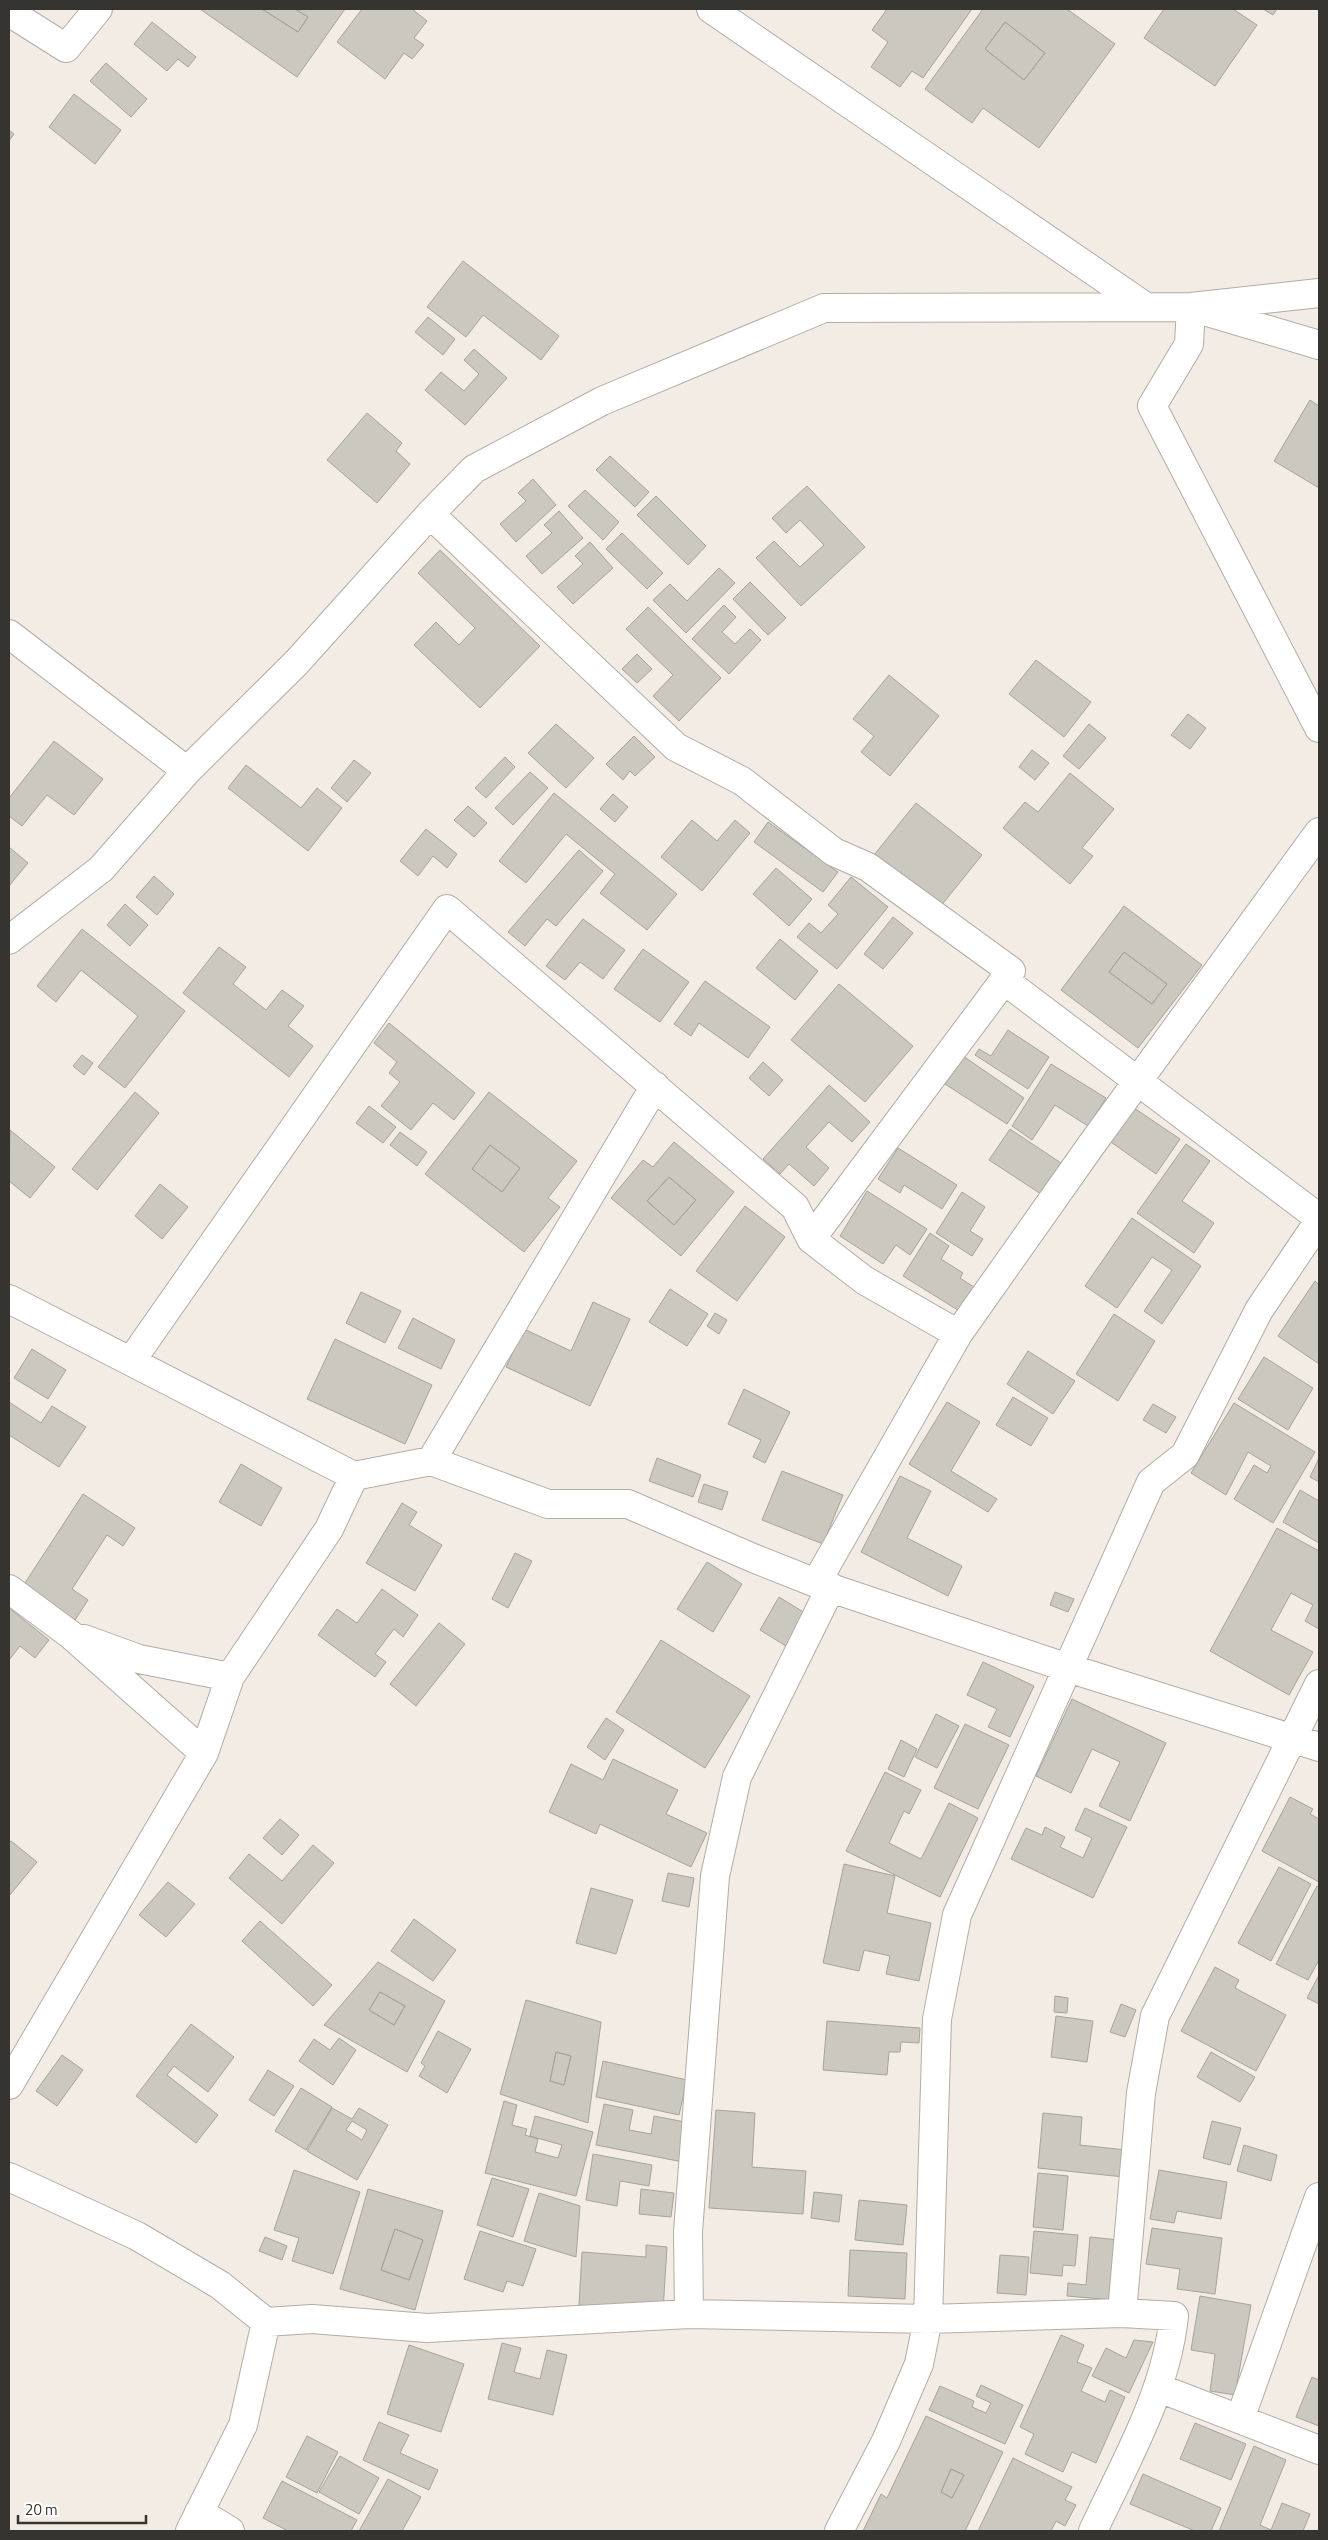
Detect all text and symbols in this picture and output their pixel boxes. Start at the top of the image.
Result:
scale bar [18,2492,145,2524]
text: 20 m [25,2498,58,2521]

